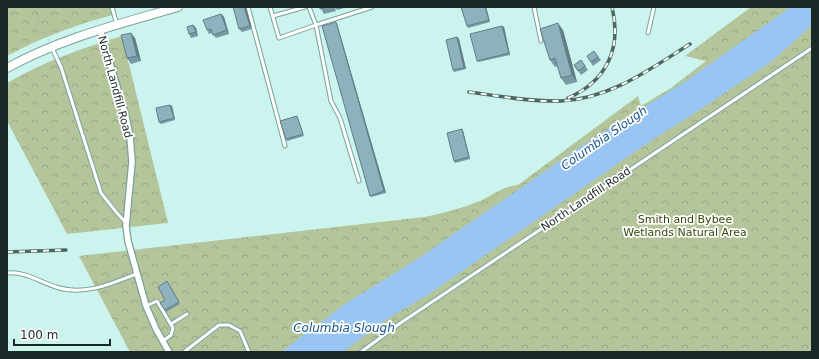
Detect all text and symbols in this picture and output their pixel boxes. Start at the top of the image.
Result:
street label: North Landfill Road [95,34,135,140]
water label: Columbia Slough [558,103,650,173]
street label: North Landfill Road [539,164,633,234]
park label: Smith and Bybee Wetlands Natural Area [623,213,747,239]
scale bar [14,321,110,347]
water label: Columbia Slough [293,321,395,335]
text: 100 m [20,328,58,342]

